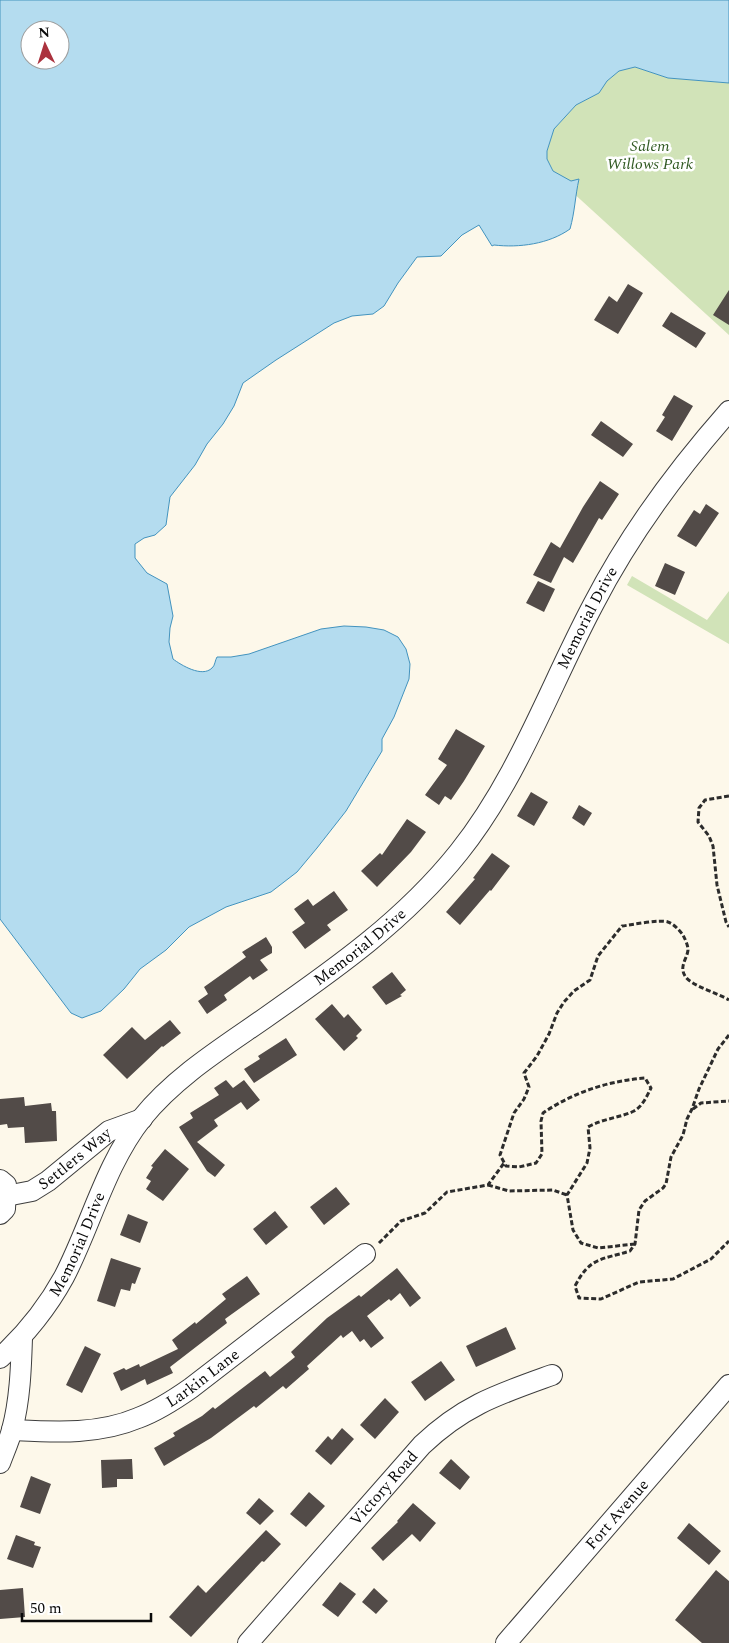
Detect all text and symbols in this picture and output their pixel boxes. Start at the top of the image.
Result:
north arrow [20,20,70,70]
text: N [38,22,51,43]
park label: Salem Willows Park [607,134,694,176]
street label: Memorial Drive [551,562,624,673]
street label: Memorial Drive [309,903,412,992]
street label: Settlers Way [33,1121,118,1196]
street label: Memorial Drive [43,1188,111,1301]
street label: Larkin Lane [161,1343,245,1414]
street label: Victory Road [344,1445,424,1531]
street label: Fort Avenue [580,1474,655,1555]
scale bar [22,1590,151,1622]
text: 50 m [30,1597,62,1620]

